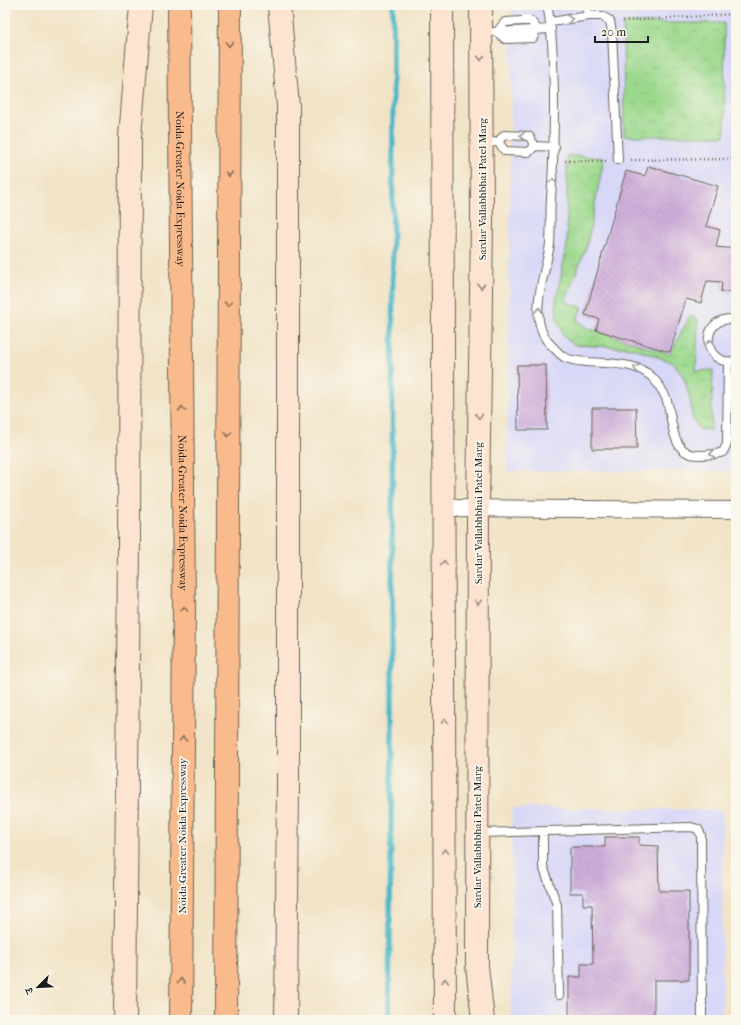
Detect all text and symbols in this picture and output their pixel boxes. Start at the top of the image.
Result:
one-way arrow [567,16,573,24]
scale bar [595,18,648,44]
text: 20 m [601,25,626,39]
one-way arrow [225,41,233,47]
one-way arrow [477,55,485,61]
street label: Noida-Greater Noida Expressway [173,111,188,268]
street label: Sardar Vallabhbhai Patel Marg [476,118,489,260]
one-way arrow [518,131,525,140]
one-way arrow [225,171,233,177]
one-way arrow [548,178,557,184]
one-way arrow [477,283,485,289]
one-way arrow [224,301,232,307]
one-way arrow [534,307,543,313]
one-way arrow [705,339,714,345]
one-way arrow [632,364,639,373]
one-way arrow [178,406,186,412]
one-way arrow [475,413,483,419]
one-way arrow [224,431,232,437]
street label: Noida-Greater Noida Expressway [176,435,190,592]
street label: Sardar Vallabhbhai Patel Marg [472,442,485,584]
one-way arrow [709,449,715,458]
one-way arrow [440,560,448,566]
one-way arrow [473,599,482,605]
one-way arrow [180,606,188,612]
one-way arrow [441,718,449,724]
one-way arrow [179,736,187,742]
street label: Noida-Greater Noida Expressway [176,757,189,914]
street label: Sardar Vallabhbhai Patel Marg [471,766,484,908]
one-way arrow [441,848,449,854]
north arrow [18,967,58,1007]
one-way arrow [177,978,185,984]
one-way arrow [441,978,449,984]
text: उ [22,984,37,997]

